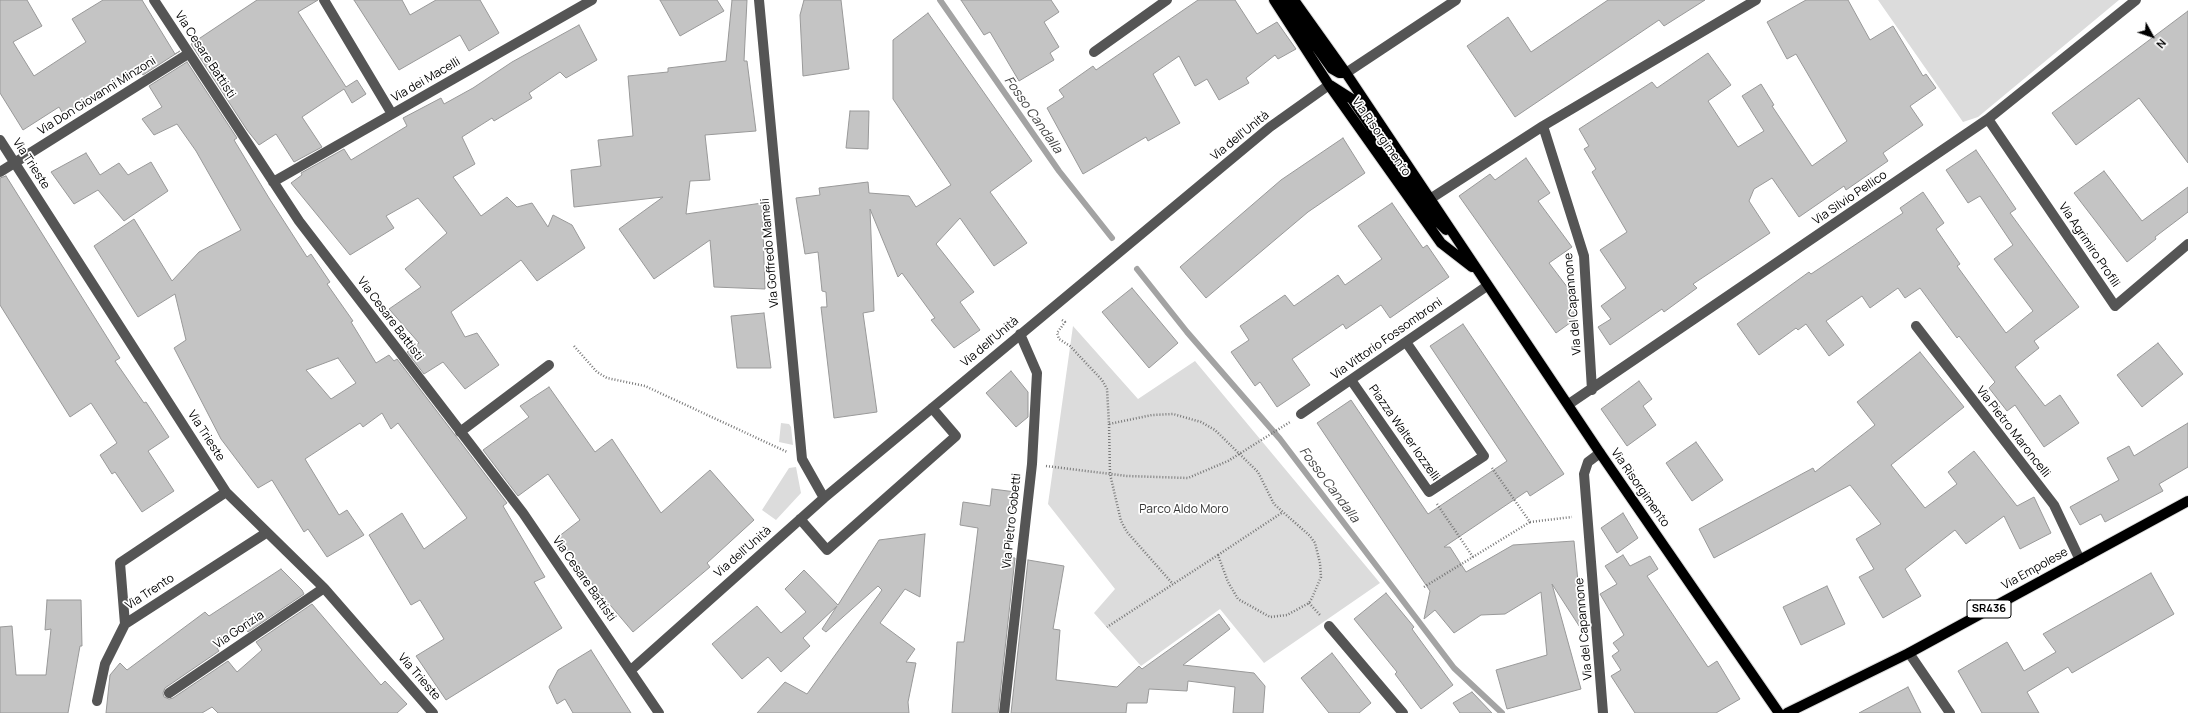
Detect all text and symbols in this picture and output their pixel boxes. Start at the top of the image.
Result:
street label: Via Cesare Battisti [172,9,238,101]
north arrow [2132,16,2172,56]
text: N [2153,36,2170,52]
street label: Via Don Giovanni Minzoni [35,54,159,138]
street label: Via dei Macelli [389,55,463,105]
water label: Fosso Candalla [1001,74,1065,156]
street label: Via Risorgimento [1349,95,1413,179]
street label: Via dell'Unità [1208,108,1272,164]
street label: Via Trieste [9,136,53,192]
street label: Via Silvio Pellico [1810,168,1890,228]
street label: Via Goffredo Mameli [758,198,782,308]
street label: Via Agrimiro Profili [2055,200,2123,290]
street label: Via del Capannone [1561,252,1585,356]
street label: Via Cesare Battisti [354,274,426,364]
street label: Via Vittorio Fossombroni [1329,295,1445,383]
street label: Via dell'Unità [958,314,1022,370]
street label: Piazza Walter Iozzelli [1365,382,1443,484]
street label: Via Pietro Maroncelli [1973,384,2053,480]
street label: Via Trieste [184,408,228,464]
water label: Fosso Candalla [1296,444,1362,526]
street label: Via Risorgimento [1608,446,1672,530]
street label: Via Pietro Gobetti [1000,473,1024,569]
park label: Parco Aldo Moro [1139,503,1229,517]
street label: Via dell'Unità [712,523,774,581]
street label: Via Cesare Battisti [549,534,619,624]
street label: Via Empolese [1999,545,2071,593]
street label: Via Trento [123,571,177,613]
street label: Via del Capannone [1572,577,1596,681]
road number: SR436 [1967,600,2011,618]
street label: Via Gorizia [211,608,267,652]
street label: Via Trieste [395,651,443,703]

